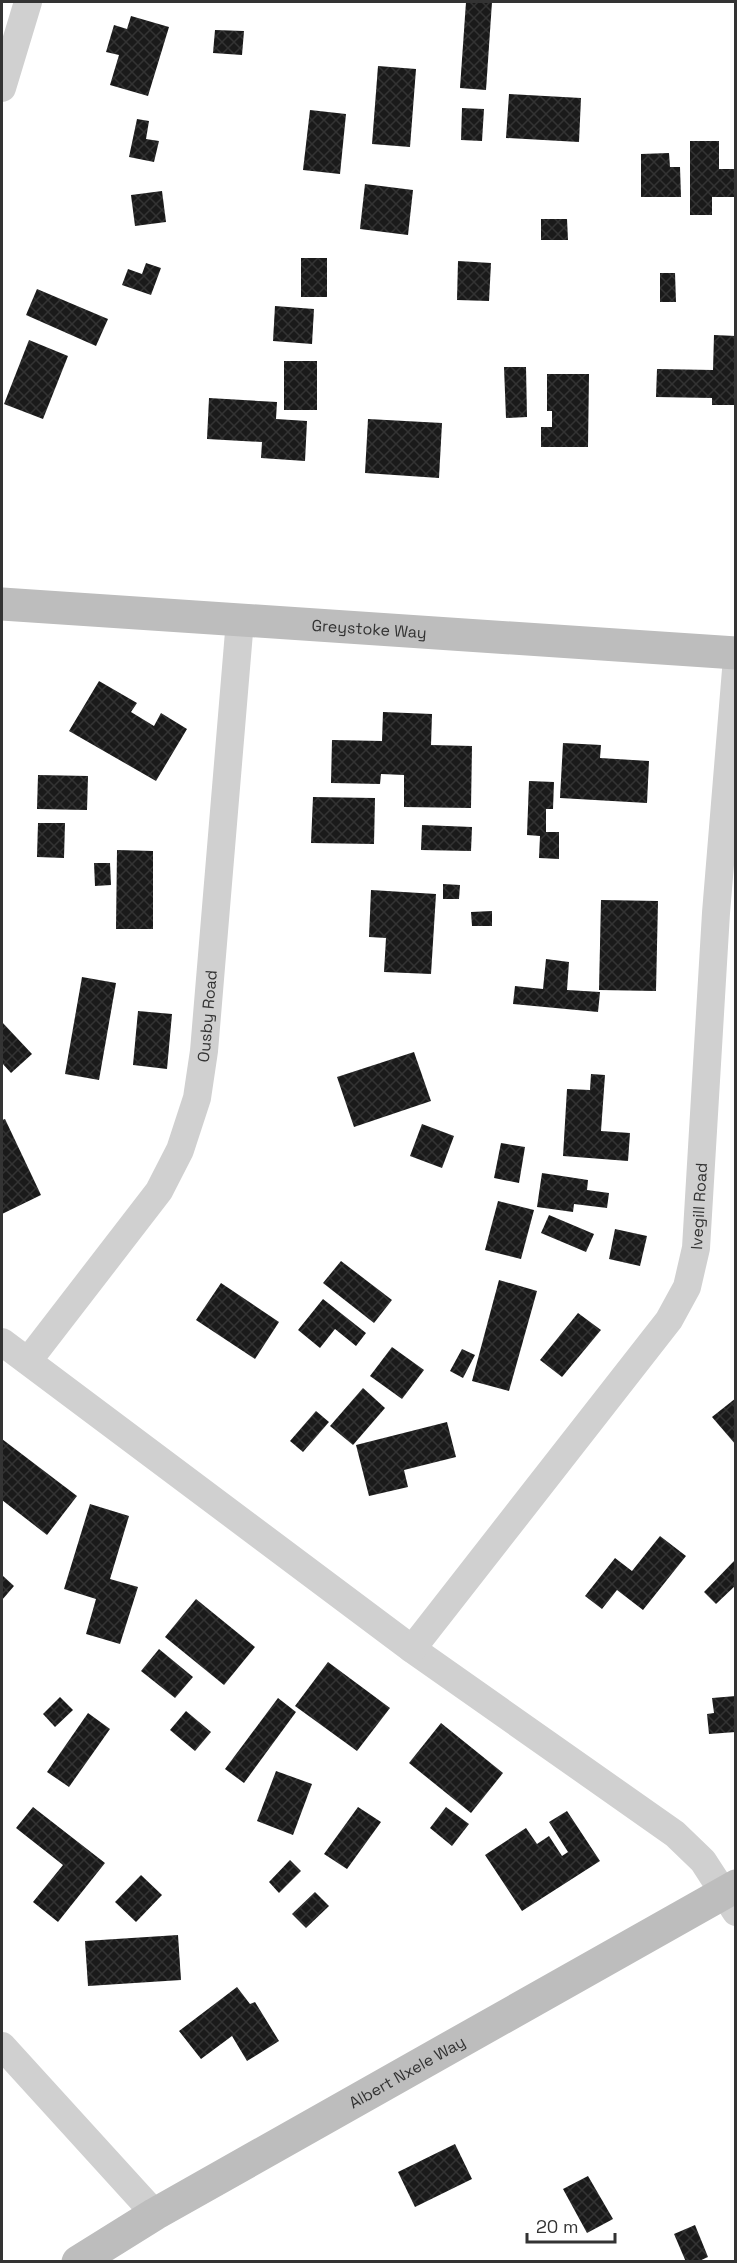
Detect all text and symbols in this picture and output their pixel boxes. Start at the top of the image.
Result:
street label: Greystoke Way [311,615,427,643]
street label: Ousby Road [192,969,222,1064]
street label: Ivegill Road [686,1162,712,1250]
street label: Albert Nxele Way [345,2031,469,2113]
scale bar [527,2206,616,2244]
text: 20 m [536,2215,579,2238]

